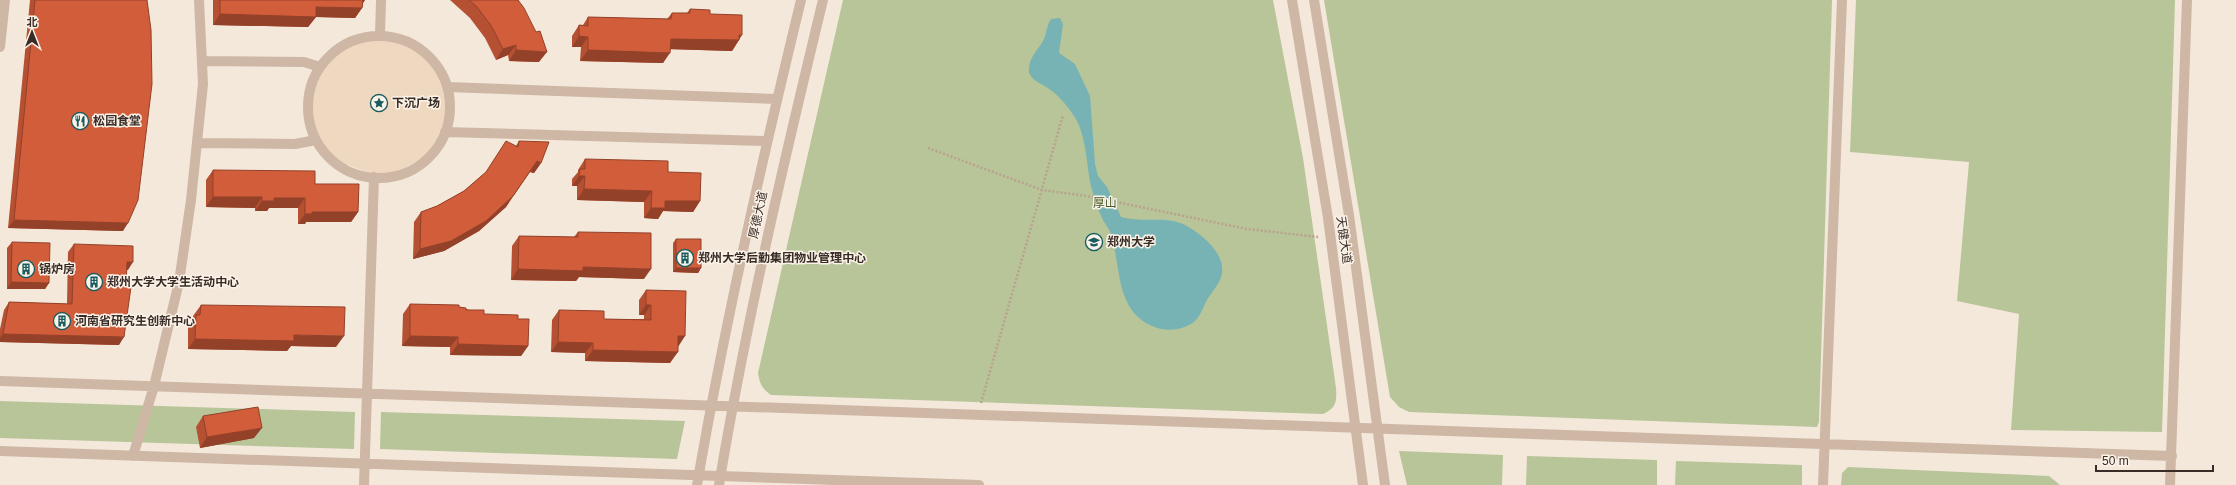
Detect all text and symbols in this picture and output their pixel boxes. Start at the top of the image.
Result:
north arrow [12,12,52,52]
text: 北 [27,16,38,28]
place icon: 下沉广场 [369,93,389,113]
place label: 下沉广场 [392,96,440,110]
restaurant icon: 松园食堂 [70,111,90,131]
place label: 松园食堂 [93,114,141,128]
street label: 厚德大道 [746,190,770,240]
park label: 厚山 [1093,196,1117,210]
street label: 天健大道 [1334,215,1354,265]
school or university icon: 郑州大学 [1084,232,1104,252]
place label: 郑州大学 [1107,235,1155,249]
building icon: 郑州大学后勤集团物业管理中心 [675,248,695,268]
place label: 郑州大学后勤集团物业管理中心 [698,251,866,265]
building icon: 锅炉房 [16,259,36,279]
place label: 锅炉房 [39,262,75,276]
building icon: 郑州大学大学生活动中心 [84,272,104,292]
place label: 郑州大学大学生活动中心 [107,275,239,289]
building icon: 河南省研究生创新中心 [52,311,72,331]
place label: 河南省研究生创新中心 [75,314,195,328]
scale bar [2096,447,2213,473]
text: 50 m [2102,454,2129,468]

